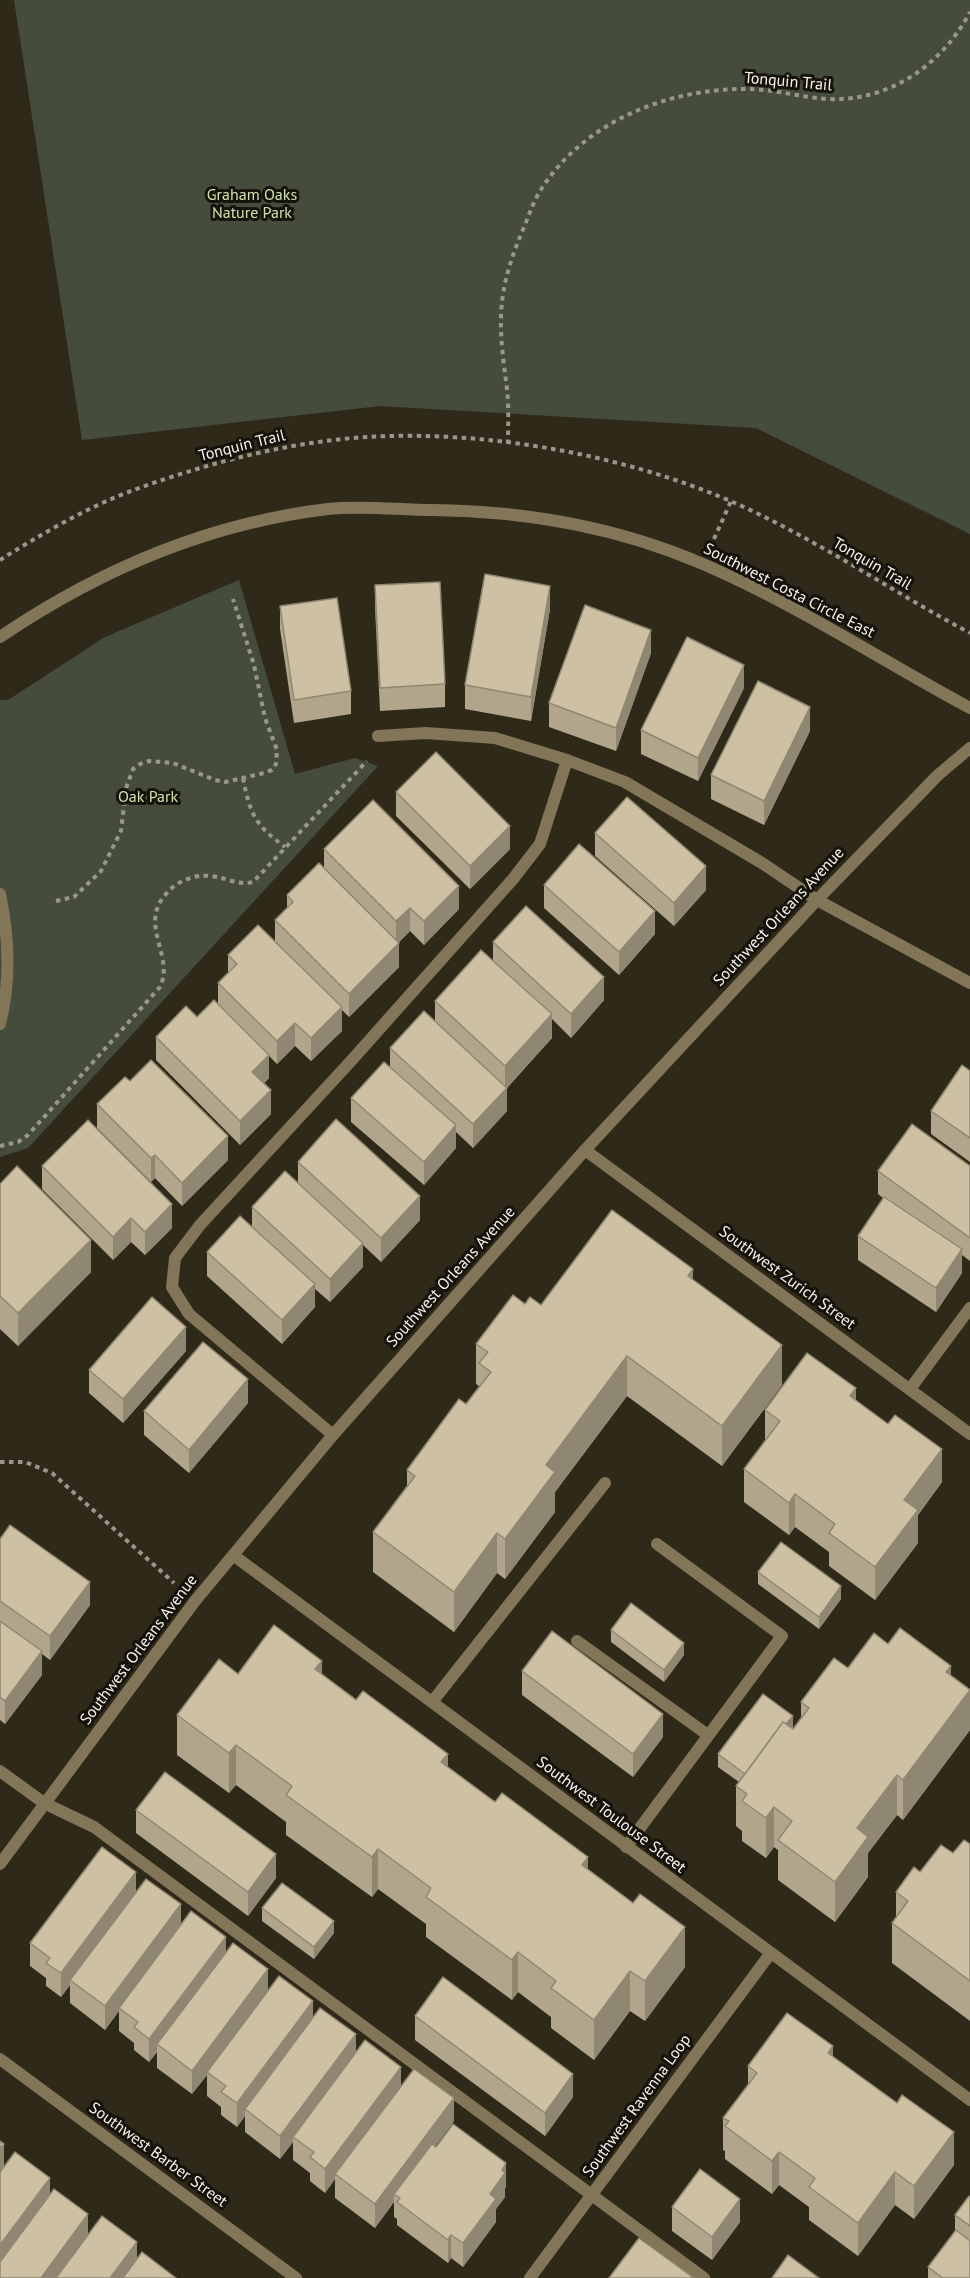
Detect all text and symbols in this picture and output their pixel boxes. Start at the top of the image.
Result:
street label: Tonquin Trail [743,69,833,95]
park label: Graham Oaks Nature Park [207,185,297,223]
street label: Tonquin Trail [197,426,287,466]
street label: Tonquin Trail [829,534,915,594]
street label: Southwest Costa Circle East [700,539,878,643]
park label: Oak Park [118,787,178,807]
street label: Southwest Orleans Avenue [710,844,848,990]
street label: Southwest Orleans Avenue [383,1203,519,1351]
street label: Southwest Zurich Street [715,1222,859,1334]
street label: Southwest Orleans Avenue [76,1571,202,1729]
street label: Southwest Toulouse Street [533,1753,689,1877]
street label: Southwest Ravenna Loop [579,2031,695,2181]
street label: Southwest Barber Street [85,2098,231,2212]

